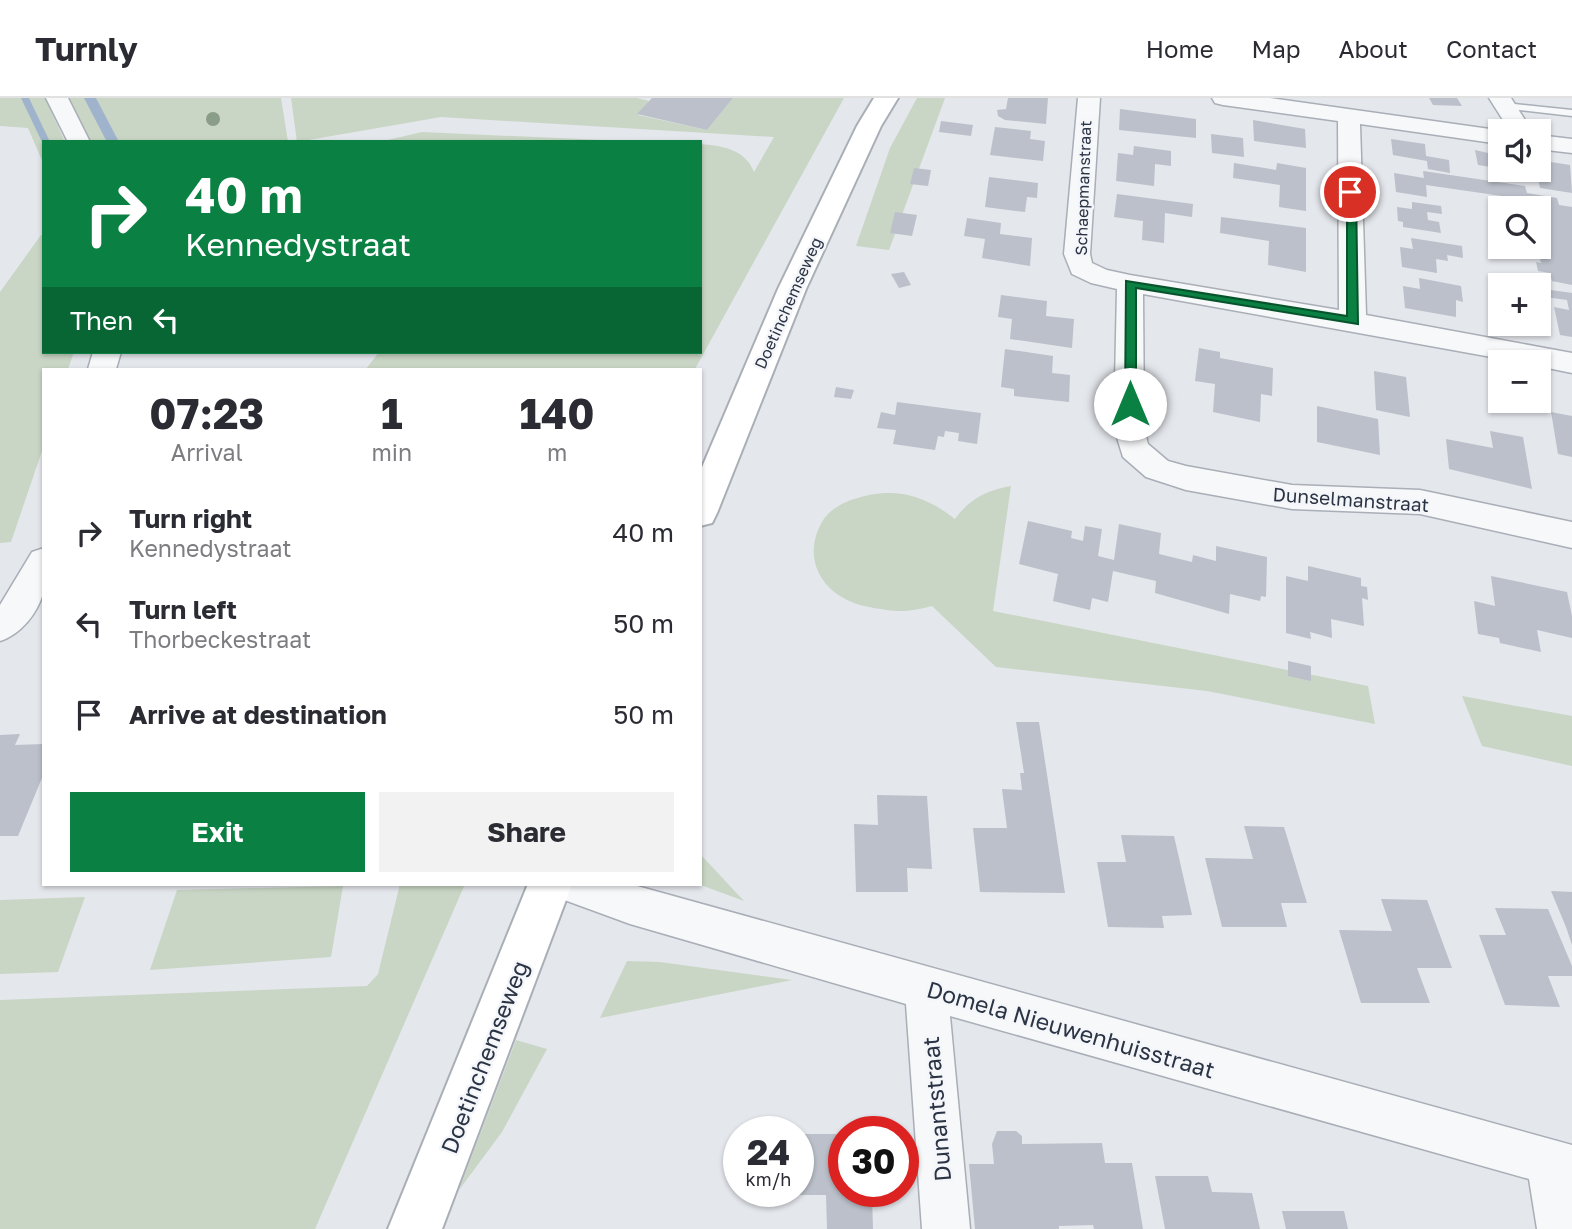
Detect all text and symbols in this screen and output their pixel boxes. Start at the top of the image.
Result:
text: Turnly [35,29,138,68]
text: Home [1146,34,1214,63]
text: Map [1252,34,1301,63]
text: About [1339,34,1408,63]
text: Contact [1446,34,1537,63]
map controls [1488,119,1551,413]
button: sound [1488,119,1551,182]
street label: Schaepmanstraat [1071,120,1095,256]
pin [1320,162,1380,222]
text: 40 m [185,165,303,224]
icon: right [70,168,161,259]
icon: arrive [1331,173,1369,211]
button: search [1488,196,1551,259]
text: Kennedystraat [185,225,411,263]
street label: Doetinchemseweg [750,234,826,372]
button: + [1488,273,1551,336]
icon: left [147,301,185,339]
text: Then [70,305,133,336]
button: − [1488,350,1551,413]
position arrow [1093,367,1167,441]
text: 07:23 [149,388,264,438]
text: 1 [381,388,403,438]
text: 140 [519,388,595,438]
text: Arrival [171,438,243,466]
text: min [372,438,412,466]
text: m [547,438,567,466]
street label: Dunselmanstraat [1272,482,1430,516]
text: Turn right [129,503,252,534]
icon: right [70,514,108,552]
text: 40 m [613,517,674,548]
text: Kennedystraat [129,534,292,562]
text: Turn left [129,594,237,625]
icon: left [70,605,108,643]
text: 50 m [613,608,674,639]
text: Thorbeckestraat [129,625,311,653]
icon: arrive [70,696,108,734]
text: Arrive at destination [129,699,387,730]
text: 50 m [613,699,674,730]
button: Exit [70,792,365,872]
button: Share [379,792,674,872]
street label: Doetinchemseweg [434,957,534,1157]
street label: Domela Nieuwenhuisstraat [924,974,1218,1084]
street label: Dunantstraat [916,1035,956,1183]
speed limit sign: 30 [828,1116,919,1207]
text: 24 [747,1131,790,1173]
text: km/h [746,1168,791,1190]

